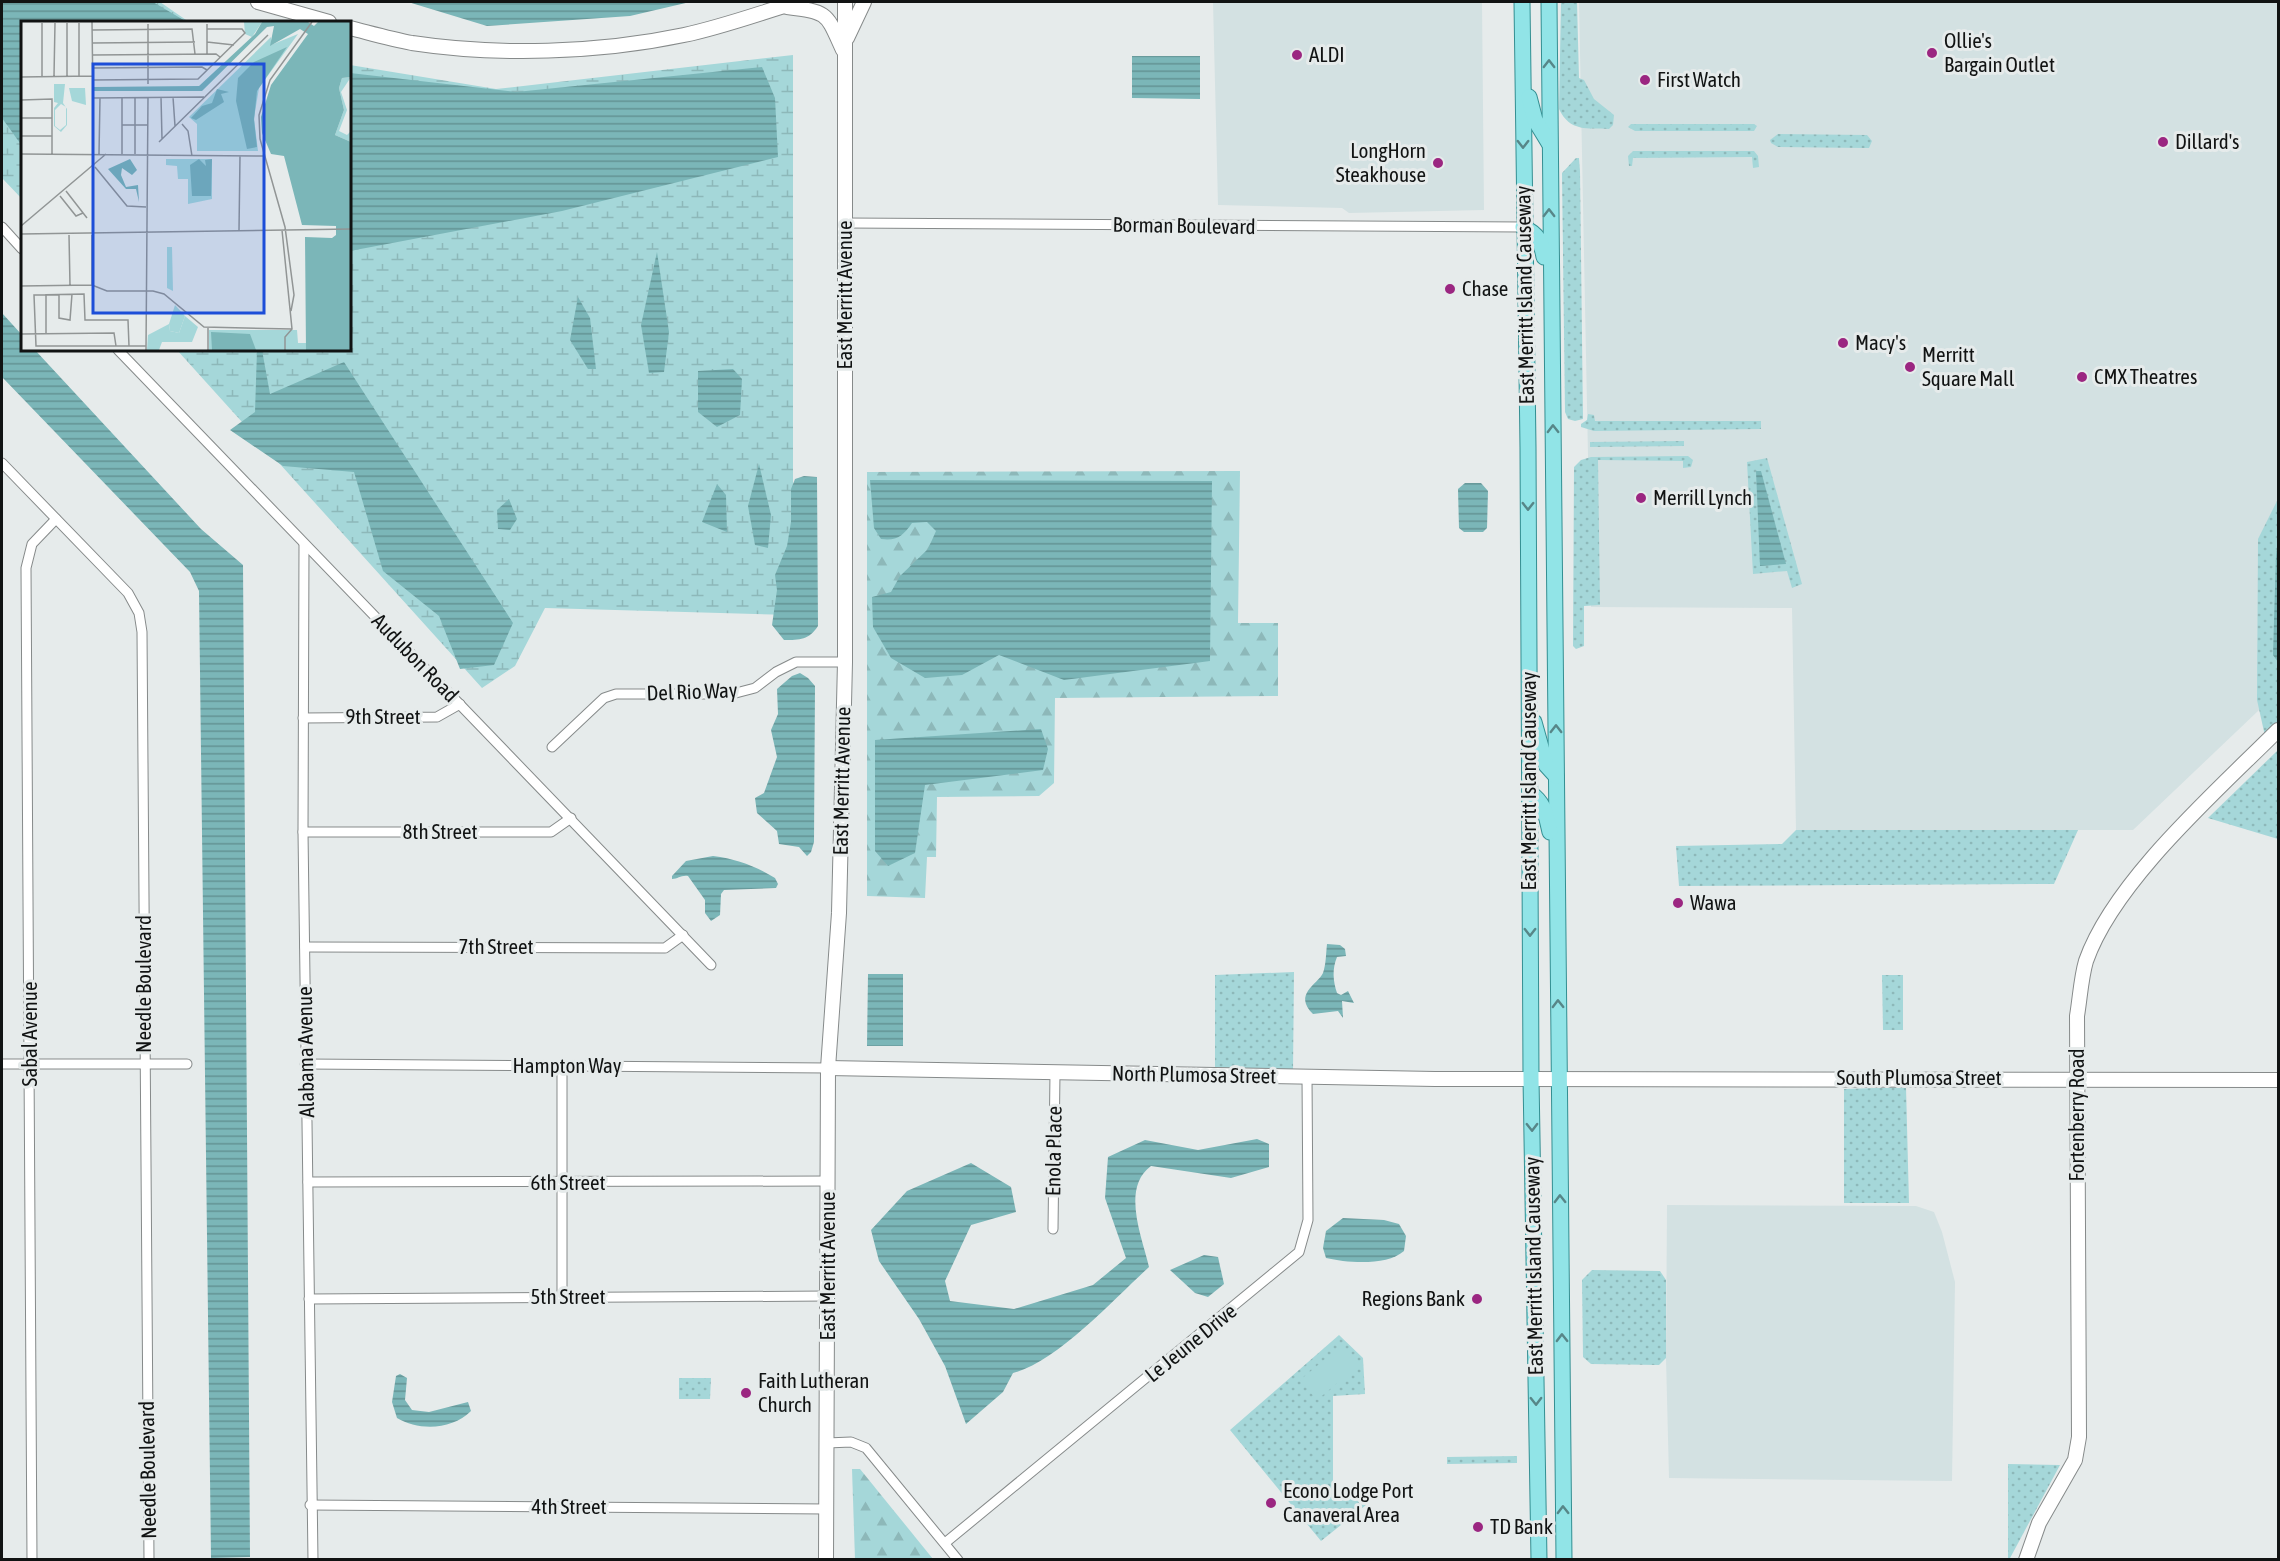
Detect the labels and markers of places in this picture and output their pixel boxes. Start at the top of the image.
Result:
place label: Ollie's Bargain Outlet [1944,28,2055,76]
place label: ALDI [1309,42,1345,66]
marker: Ollie's Bargain Outlet [1925,46,1939,60]
marker: ALDI [1290,48,1304,62]
place label: First Watch [1657,67,1741,91]
marker: First Watch [1638,73,1652,87]
place label: Dillard's [2175,129,2240,153]
marker: Dillard's [2156,135,2170,149]
place label: LongHorn Steakhouse [1336,138,1426,186]
marker: LongHorn Steakhouse [1431,156,1445,170]
place label: Chase [1462,276,1508,300]
marker: Chase [1443,282,1457,296]
place label: Macy's [1855,330,1906,354]
marker: Macy's [1836,336,1850,350]
place label: Merritt Square Mall [1922,342,2015,390]
marker: Merritt Square Mall [1903,360,1917,374]
place label: CMX Theatres [2094,364,2197,388]
marker: CMX Theatres [2075,370,2089,384]
place label: Merrill Lynch [1653,485,1752,509]
marker: Merrill Lynch [1634,491,1648,505]
place label: Wawa [1690,890,1736,914]
marker: Wawa [1671,896,1685,910]
place label: Regions Bank [1362,1286,1465,1310]
marker: Regions Bank [1470,1292,1484,1306]
place label: Faith Lutheran Church [758,1368,870,1416]
marker: Faith Lutheran Church [739,1386,753,1400]
place label: Econo Lodge Port Canaveral Area [1283,1478,1413,1526]
marker: Econo Lodge Port Canaveral Area [1264,1496,1278,1510]
place label: TD Bank [1490,1514,1553,1538]
marker: TD Bank [1471,1520,1485,1534]

